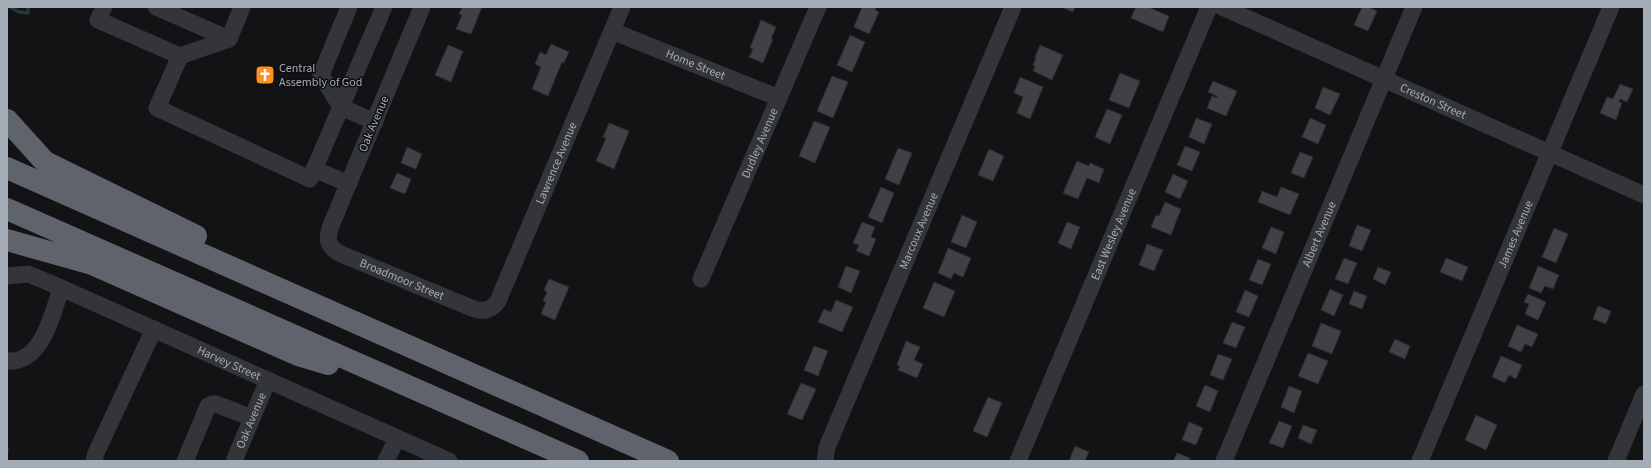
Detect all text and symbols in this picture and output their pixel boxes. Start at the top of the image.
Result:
street label: Home Street [663,45,728,84]
place label: Central Assembly of God [279,60,362,91]
church icon: Central Assembly of God [254,64,276,86]
street label: Creston Street [1397,79,1469,123]
street label: Oak Avenue [355,93,393,155]
street label: Dudley Avenue [737,105,782,181]
street label: Lawrence Avenue [531,119,581,207]
street label: East Wesley Avenue [1087,186,1140,283]
street label: Marcoux Avenue [895,190,942,272]
street label: James Avenue [1494,198,1537,271]
street label: Albert Avenue [1298,199,1340,270]
street label: Broadmoor Street [357,254,447,304]
street label: Harvey Street [195,341,264,385]
street label: Oak Avenue [232,390,270,451]

